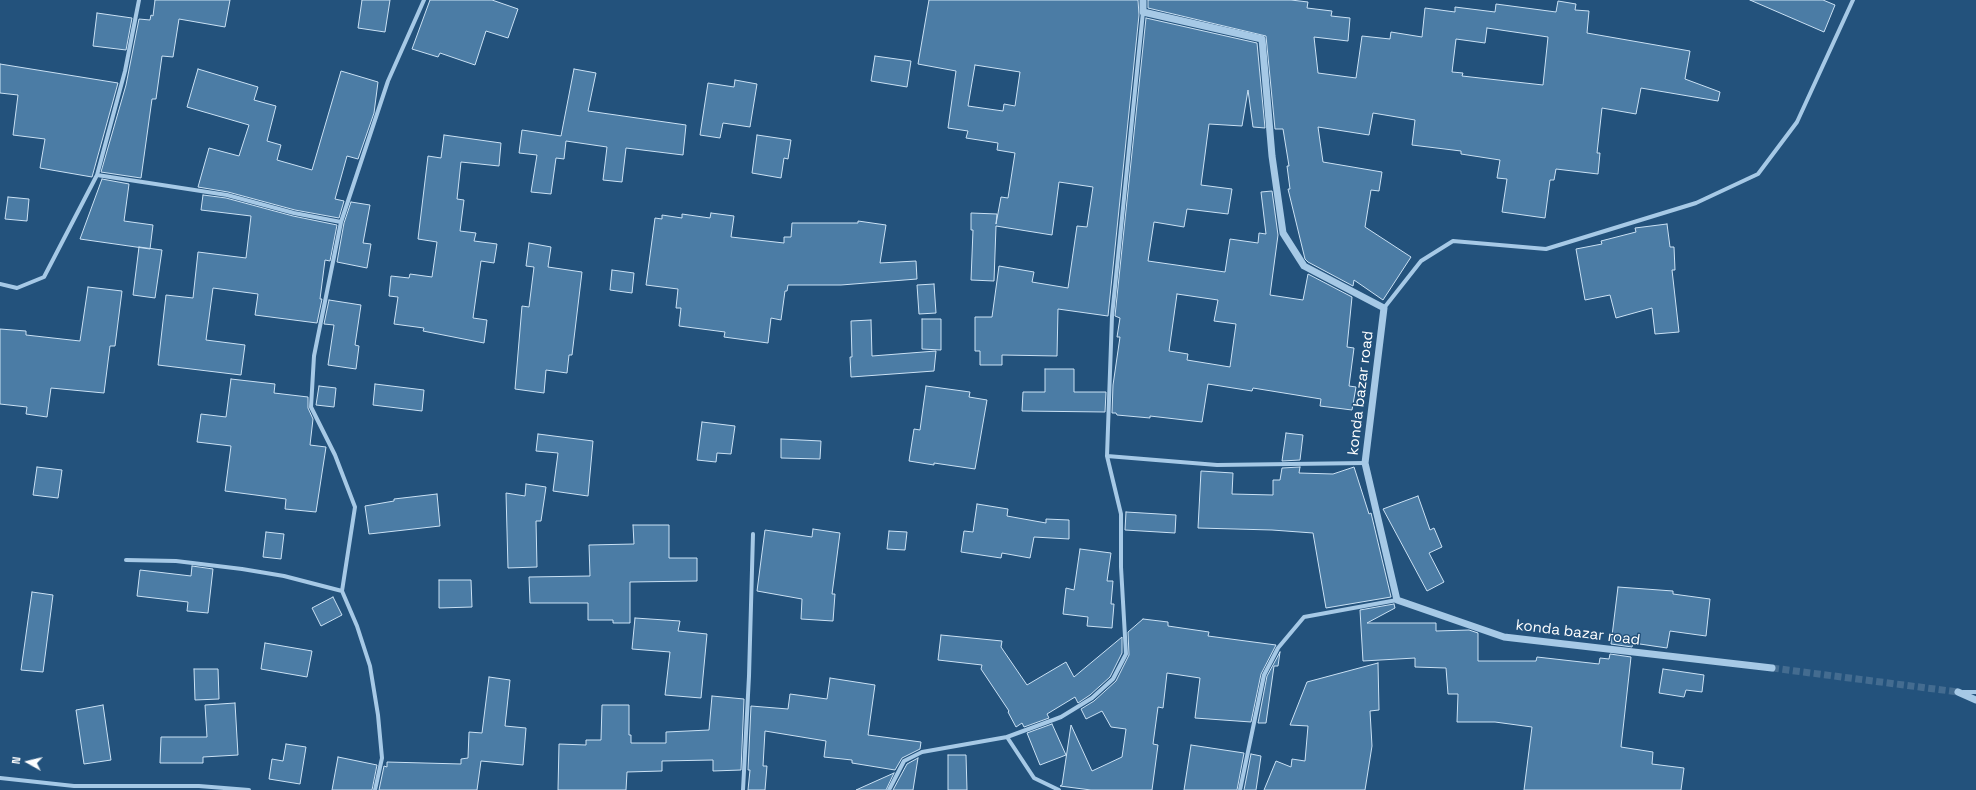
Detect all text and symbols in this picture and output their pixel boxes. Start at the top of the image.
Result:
street label: konda bazar road [1344,330,1378,456]
street label: konda bazar road [1515,616,1641,650]
north arrow [8,742,48,782]
text: N [9,756,24,765]

